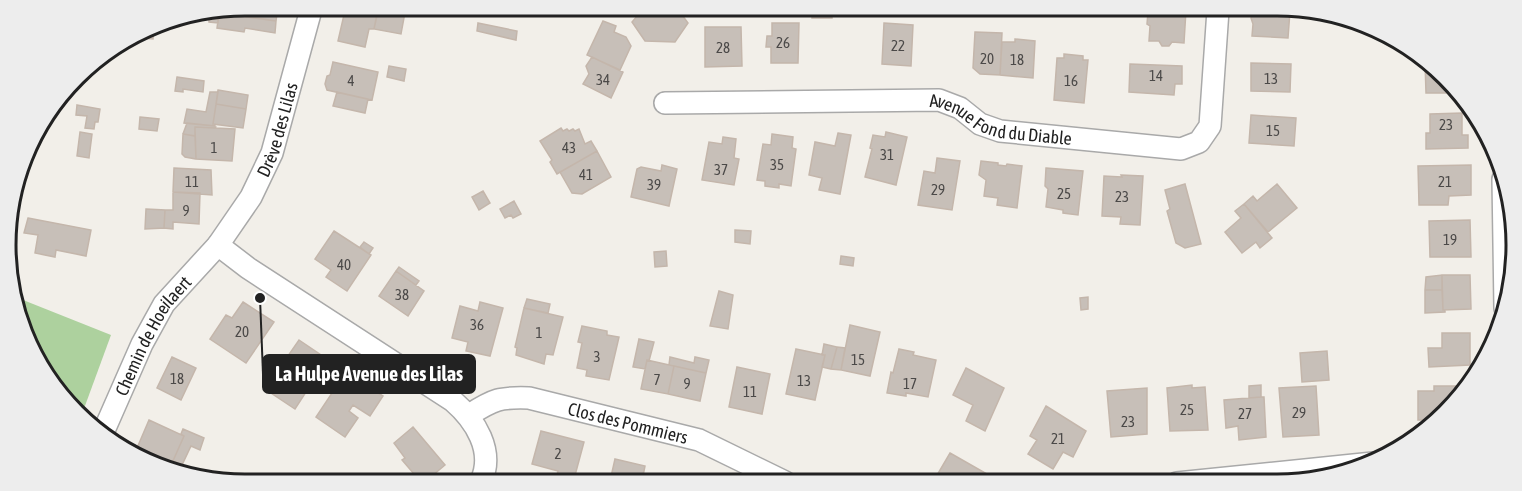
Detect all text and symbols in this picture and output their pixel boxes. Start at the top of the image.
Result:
house number: 26 [776,34,790,51]
house number: 22 [891,37,905,54]
house number: 28 [716,39,730,56]
house number: 20 [980,50,994,67]
house number: 18 [1010,51,1024,68]
house number: 14 [1149,67,1163,84]
house number: 13 [1264,70,1278,87]
house number: 34 [596,71,610,88]
house number: 4 [347,72,355,89]
house number: 16 [1064,72,1078,89]
street label: Drève des Lilas [252,80,301,180]
street label: Avenue Fond du Diable [929,90,1073,149]
house number: 23 [1439,116,1453,133]
house number: 15 [1266,122,1280,139]
house number: 1 [210,139,218,156]
house number: 43 [562,139,576,156]
house number: 31 [880,146,894,163]
house number: 35 [770,156,784,173]
house number: 37 [714,161,728,178]
house number: 41 [579,166,593,183]
house number: 11 [185,173,199,190]
house number: 21 [1438,173,1452,190]
house number: 39 [647,176,661,193]
house number: 29 [931,181,945,198]
house number: 25 [1057,185,1071,202]
house number: 23 [1115,188,1129,205]
house number: 9 [182,202,190,219]
house number: 19 [1443,231,1457,248]
house number: 40 [337,256,351,273]
street label: Chemin de Hoeilaert [110,271,195,399]
house number: 38 [395,286,409,303]
house number: 36 [470,316,484,333]
house number: 20 [235,323,249,340]
house number: 1 [535,324,543,341]
house number: 3 [593,348,601,365]
house number: 15 [851,351,865,368]
callout: La Hulpe Avenue des Lilas [263,355,475,393]
text: La Hulpe Avenue des Lilas [275,362,463,385]
house number: 18 [170,370,184,387]
house number: 7 [653,371,661,388]
house number: 13 [797,372,811,389]
house number: 9 [683,375,691,392]
house number: 17 [903,375,917,392]
house number: 11 [743,383,757,400]
street label: Clos des Pommiers [566,398,690,447]
house number: 25 [1180,401,1194,418]
house number: 29 [1292,404,1306,421]
house number: 27 [1238,405,1252,422]
house number: 23 [1121,413,1135,430]
house number: 21 [1051,430,1065,447]
house number: 2 [554,445,562,462]

